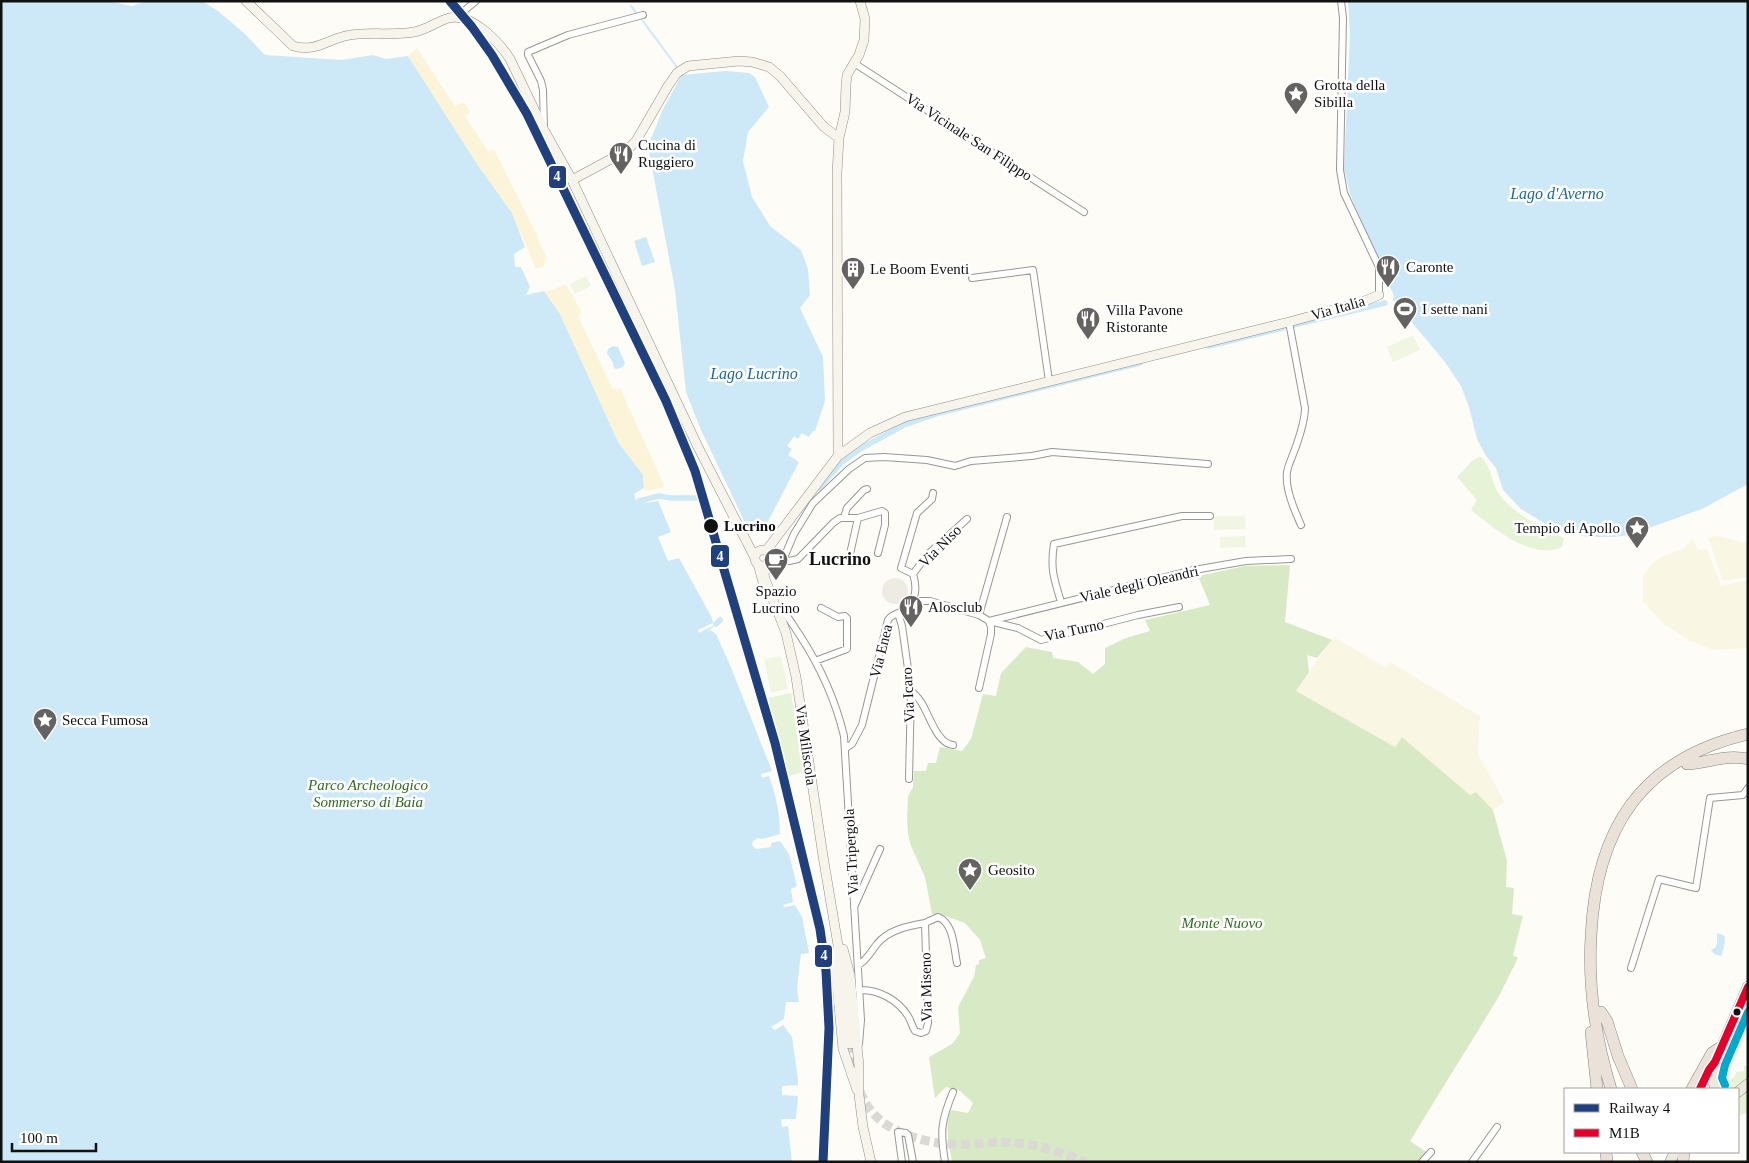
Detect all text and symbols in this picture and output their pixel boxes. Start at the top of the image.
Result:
place label: Grotta della Sibilla [1314,77,1386,110]
place icon: Grotta della Sibilla [1283,81,1309,115]
street label: Via Vicinale San Filippo [903,90,1035,184]
place label: Cucina di Ruggiero [638,137,696,170]
restaurant icon: Cucina di Ruggiero [608,141,634,175]
line badge: 4 [548,165,567,189]
text: 4 [554,169,561,184]
water label: Lago d'Averno [1509,185,1604,203]
restaurant icon: Caronte [1375,254,1401,288]
building icon: Le Boom Eventi [840,256,866,290]
place label: Caronte [1406,259,1454,275]
place label: Le Boom Eventi [870,261,969,277]
street label: Via Italia [1309,293,1367,323]
sports icon: I sette nani [1392,296,1418,330]
place label: I sette nani [1422,301,1488,317]
place label: Villa Pavone Ristorante [1106,302,1183,335]
restaurant icon: Villa Pavone Ristorante [1075,306,1101,340]
water label: Lago Lucrino [709,365,798,383]
place icon: Tempio di Apollo [1624,515,1650,549]
marker: Lucrino [702,517,720,535]
place label: Lucrino [724,518,776,534]
place label: Tempio di Apollo [1514,520,1620,536]
street label: Via Niso [916,522,964,570]
line badge: 4 [710,544,730,568]
cafe icon: Spazio Lucrino [763,547,789,581]
text: 4 [717,549,724,564]
district label: Lucrino [809,549,871,569]
street label: Viale degli Oleandri [1078,563,1200,605]
place label: Spazio Lucrino [752,583,800,616]
restaurant icon: Alosclub [898,594,924,628]
place label: Alosclub [928,599,982,615]
street label: Via Turno [1043,616,1105,644]
street label: Via Enea [867,622,895,679]
street label: Via Icaro [899,667,917,723]
street label: Via Miliscola [792,704,820,787]
place icon: Secca Fumosa [32,707,58,741]
place label: Secca Fumosa [62,712,149,728]
park label: Parco Archeologico Sommerso di Baia [307,777,428,810]
street label: Via Tripergola [841,808,861,896]
place icon: Geosito [957,857,983,891]
place label: Geosito [988,862,1035,878]
park label: Monte Nuovo [1180,915,1263,931]
line badge: 4 [814,944,833,968]
text: 4 [821,948,828,963]
street label: Via Miseno [917,952,935,1022]
unlabelled marker [1732,1007,1742,1017]
legend [1564,1088,1739,1153]
text: Railway 4 [1609,1100,1671,1116]
scale bar [12,1120,96,1152]
text: M1B [1609,1125,1640,1141]
text: 100 m [20,1130,58,1146]

